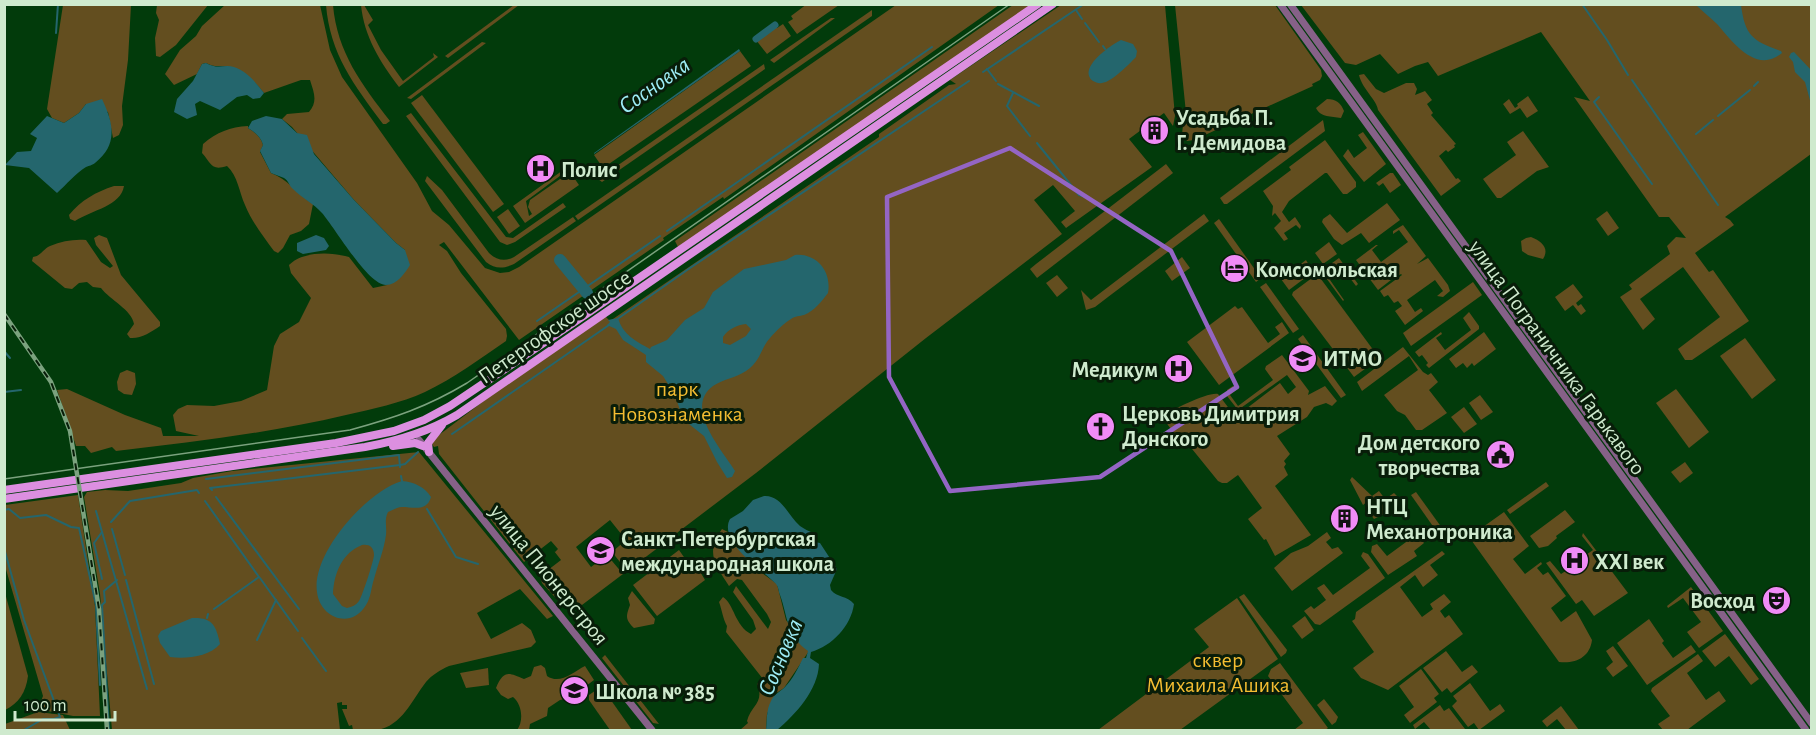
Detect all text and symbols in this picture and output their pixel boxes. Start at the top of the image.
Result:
water label: Сосновка [615,53,694,119]
place label: Усадьба П. Г. Демидова [1176,107,1286,154]
building icon: Усадьба П. Г. Демидова [1139,114,1171,146]
hospital icon: Полис [524,153,556,185]
place label: Полис [561,159,618,181]
street label: улица Пограничника Гарькавого [1464,235,1650,479]
hotel icon: Комсомольская [1218,253,1250,285]
place label: Комсомольская [1255,259,1398,281]
street label: Петергофское шоссе [474,266,635,388]
school or university icon: ИТМО [1286,342,1318,374]
place label: ИТМО [1323,348,1382,370]
hospital icon: Медикум [1163,353,1195,385]
place label: Медикум [1072,359,1158,382]
park label: парк Новознаменка [611,378,743,425]
place label: Церковь Димитрия Донского [1122,403,1300,450]
church icon: Церковь Димитрия Донского [1085,410,1117,442]
place label: Дом детского творчества [1358,432,1480,479]
public building icon: Дом детского творчества [1485,439,1517,471]
place label: НТЦ Механотроника [1366,496,1513,543]
street label: улица Пионерстроя [485,499,612,649]
building icon: НТЦ Механотроника [1329,503,1361,535]
place label: Санкт-Петербургская международная школа [621,528,834,576]
school or university icon: Санкт-Петербургская международная школа [584,535,616,567]
hospital icon: XXI век [1558,545,1590,577]
place label: XXI век [1595,551,1664,573]
theatre icon: Восход [1760,584,1792,616]
place label: Восход [1690,590,1755,612]
water label: Сосновка [754,616,808,699]
park label: сквер Михаила Ашика [1146,649,1290,696]
school or university icon: Школа № 385 [558,675,590,707]
place label: Школа № 385 [595,681,715,703]
scale bar [15,684,116,722]
text: 100 m [24,697,67,715]

